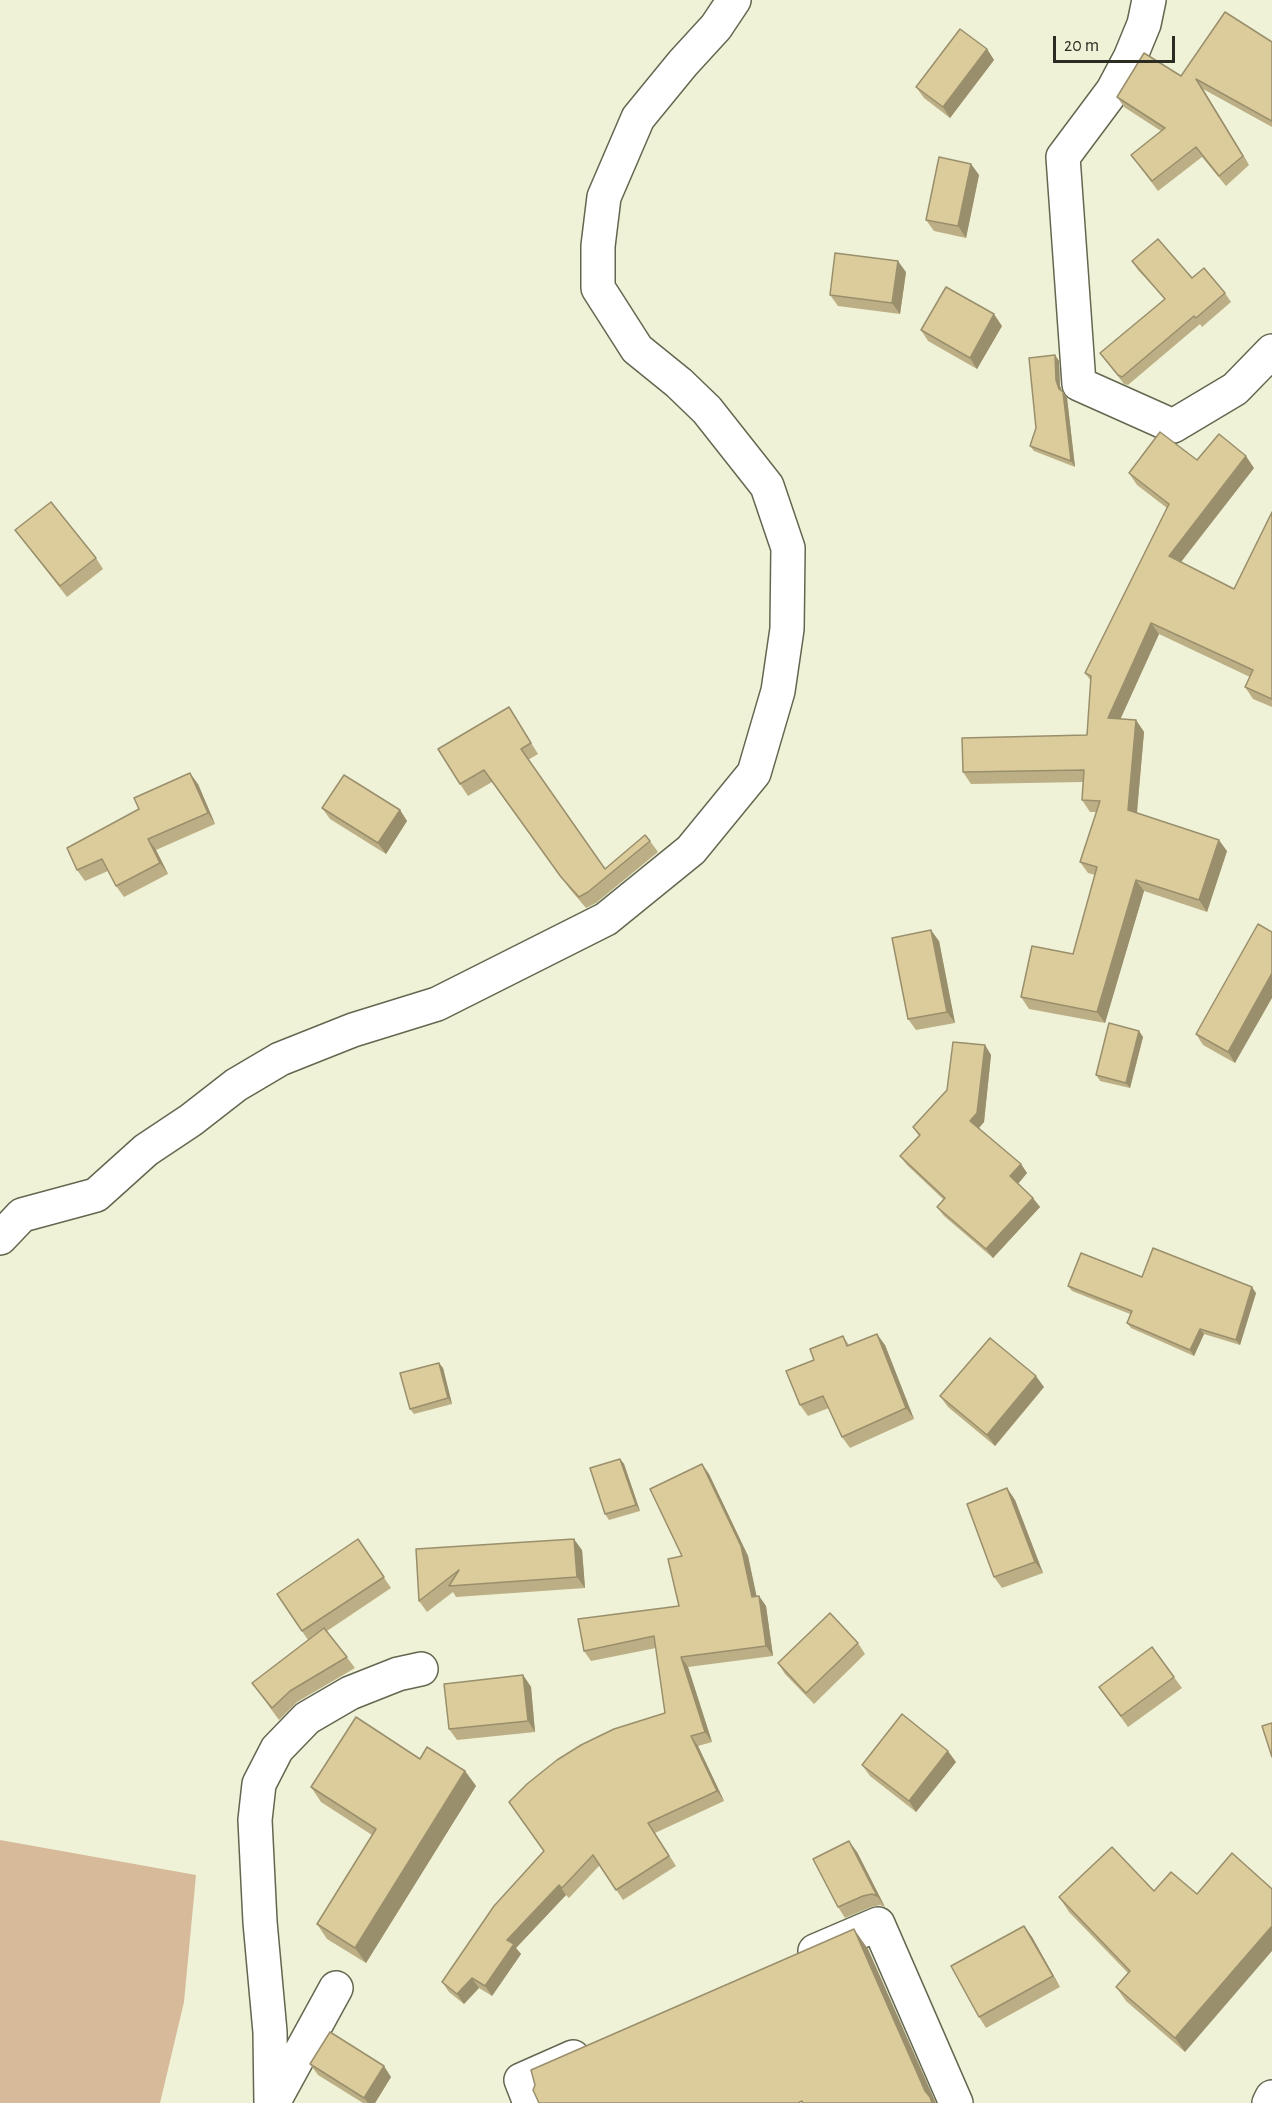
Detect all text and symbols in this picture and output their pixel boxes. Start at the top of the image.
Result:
scale bar [1056,24,1178,62]
text: 20 m [1064,37,1099,55]

